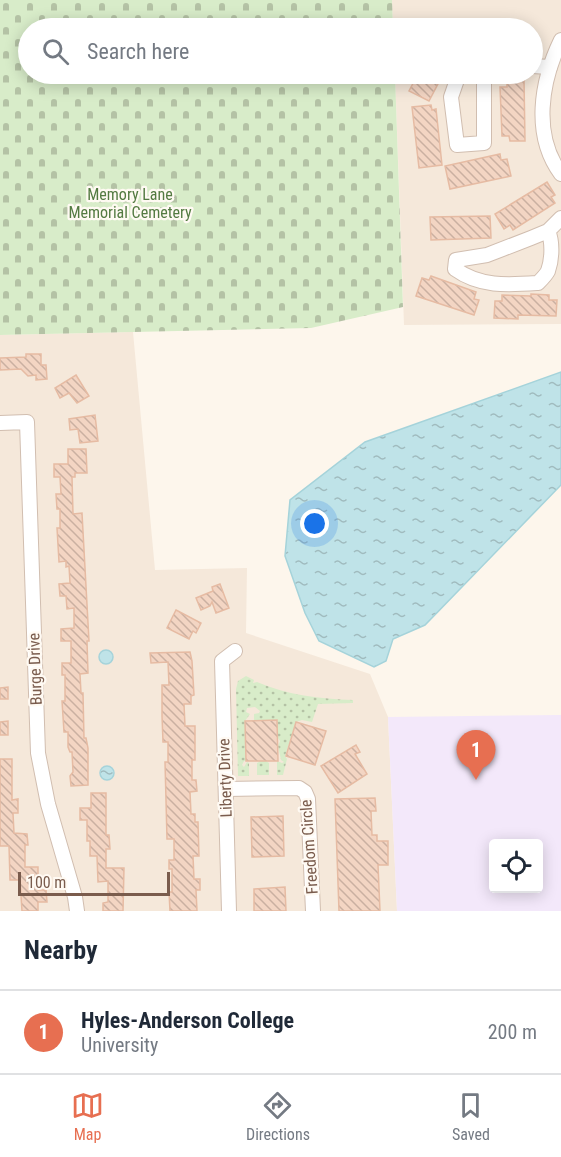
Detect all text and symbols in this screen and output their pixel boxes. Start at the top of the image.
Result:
search box [18,18,543,84]
icon: search [39,35,72,68]
text: Search here [87,39,189,64]
park label: Memory Lane Memorial Cemetery [68,185,192,222]
your location [300,509,329,538]
street label: Burge Drive [24,633,46,705]
pin: 1 [456,730,496,780]
street label: Liberty Drive [214,738,236,818]
street label: Freedom Circle [296,799,322,895]
map controls [489,839,543,893]
button: locate [489,839,543,893]
scale bar [18,869,170,896]
text: 100 m [27,873,66,892]
text: Nearby [24,935,98,965]
text: Hyles-Anderson College [81,1008,294,1033]
text: 1 [38,1020,49,1044]
text: 200 m [488,1020,537,1044]
text: University [81,1033,158,1057]
tab: Map [71,1089,104,1144]
tab: Directions [246,1089,310,1144]
tab: Saved [452,1089,490,1144]

